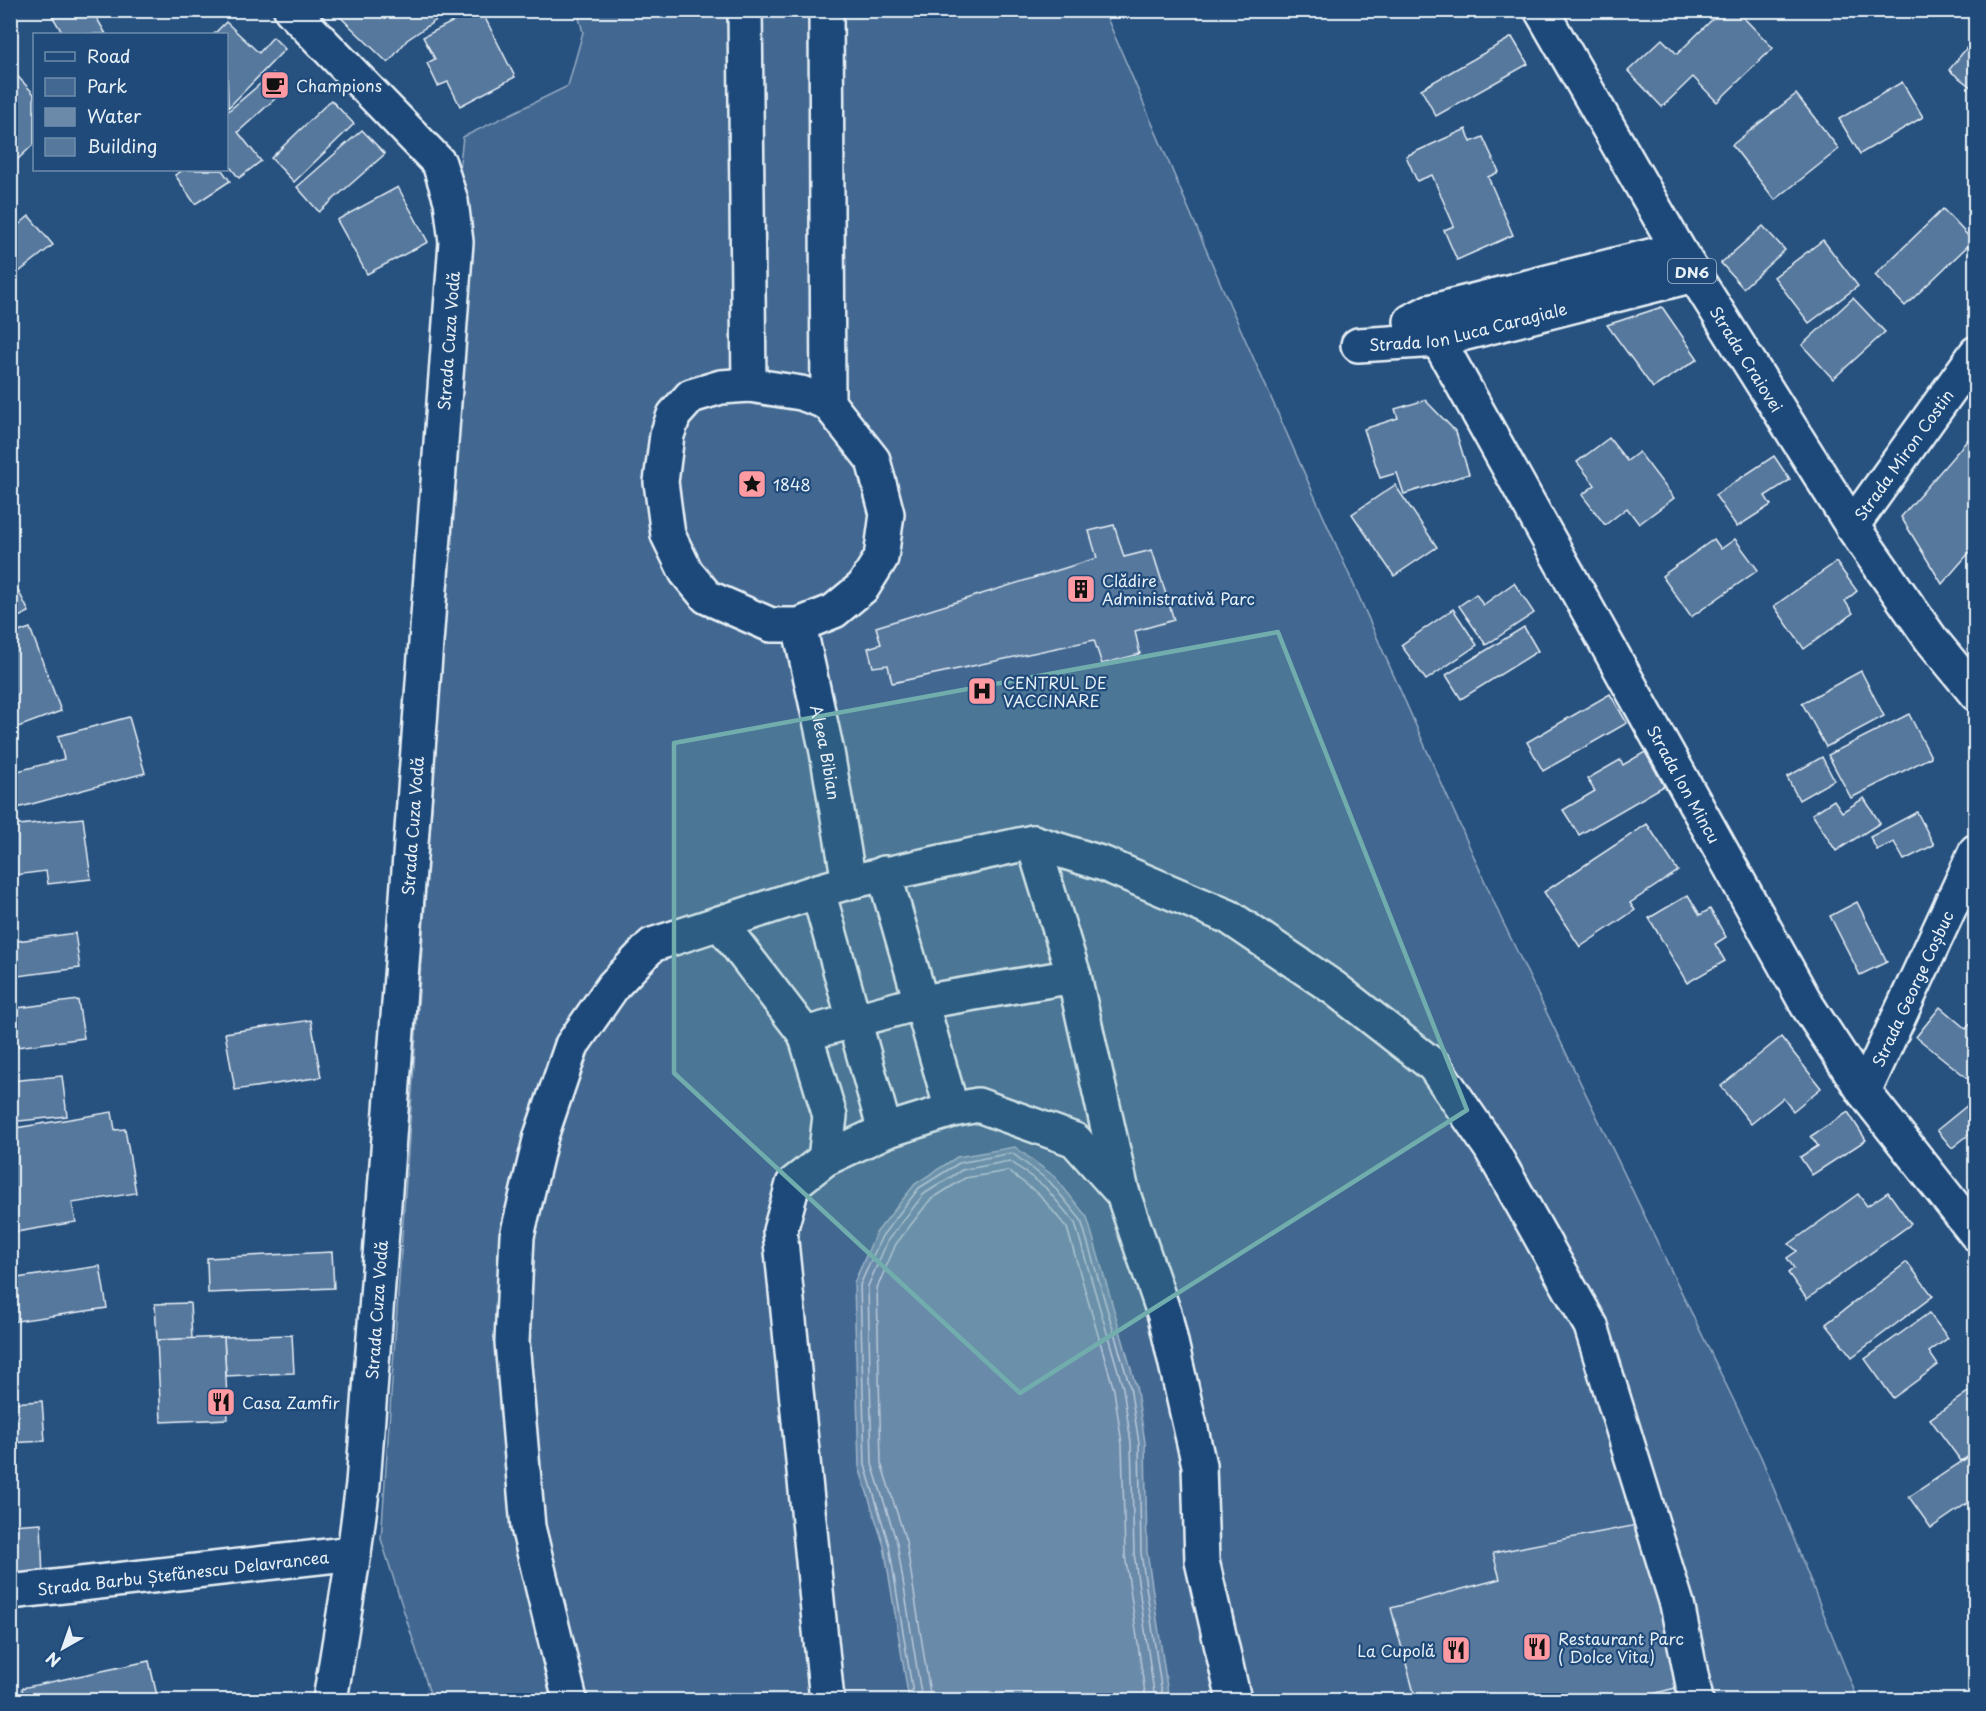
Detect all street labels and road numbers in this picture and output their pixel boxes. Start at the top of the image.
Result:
road number: DN6 [1668,259,1716,283]
street label: Strada Cuza Vodă [431,270,465,411]
street label: Strada Ion Luca Caragiale [1368,296,1570,356]
street label: Strada Craiovei [1704,301,1789,416]
street label: Strada Miron Costin [1848,384,1959,525]
street label: Aleea Bibian [805,702,847,801]
street label: Strada Ion Mincu [1642,720,1727,847]
street label: Strada Cuza Vodă [395,755,429,896]
street label: Strada George Coșbuc [1865,907,1959,1071]
street label: Strada Cuza Vodă [359,1239,393,1380]
street label: Strada Barbu Ștefănescu Delavrancea [36,1544,330,1601]

